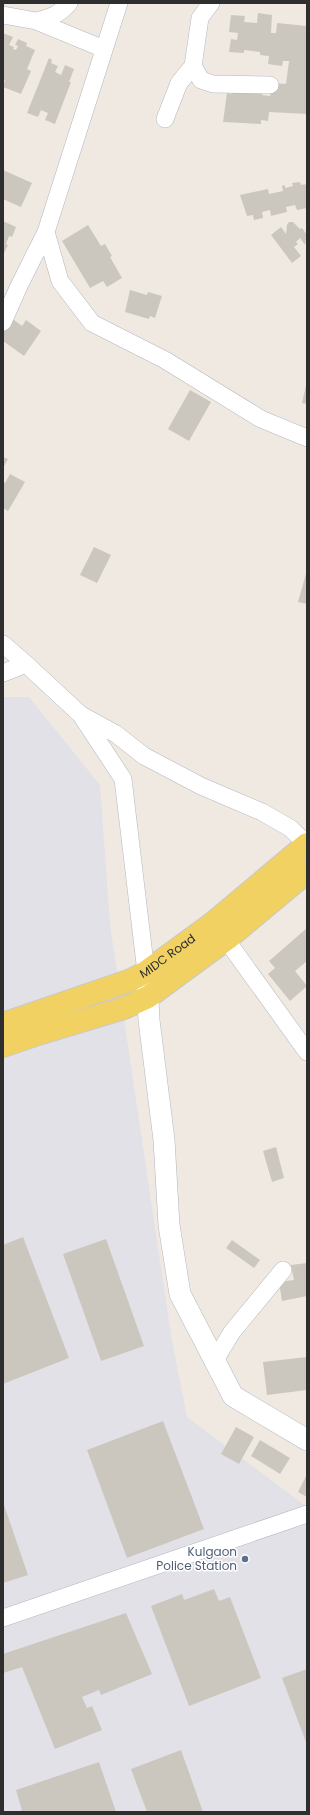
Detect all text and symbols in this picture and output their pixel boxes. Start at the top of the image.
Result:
street label: MIDC Road [136,930,199,982]
place label: Kulgaon Police Station [156,1543,237,1574]
marker: Kulgaon Police Station [240,1554,250,1564]

